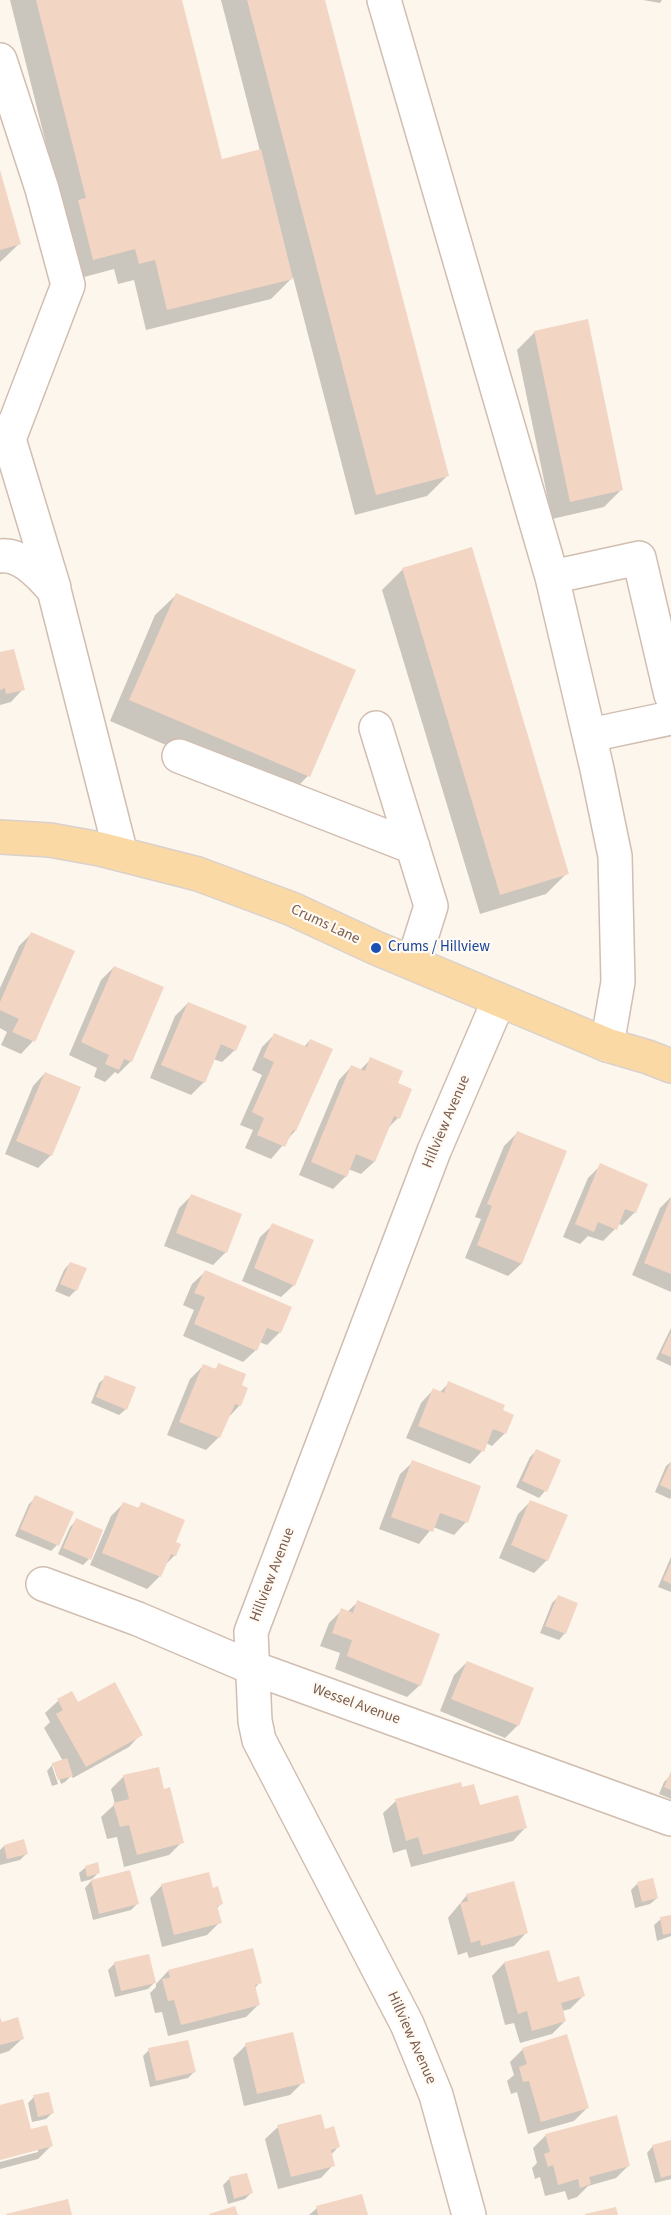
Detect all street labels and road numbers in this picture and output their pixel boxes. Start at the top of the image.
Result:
street label: Crums Lane [288,901,362,949]
street label: Hillview Avenue [419,1073,475,1171]
street label: Hillview Avenue [247,1525,299,1625]
street label: Wessel Avenue [310,1681,402,1729]
street label: Hillview Avenue [383,1989,439,2087]

